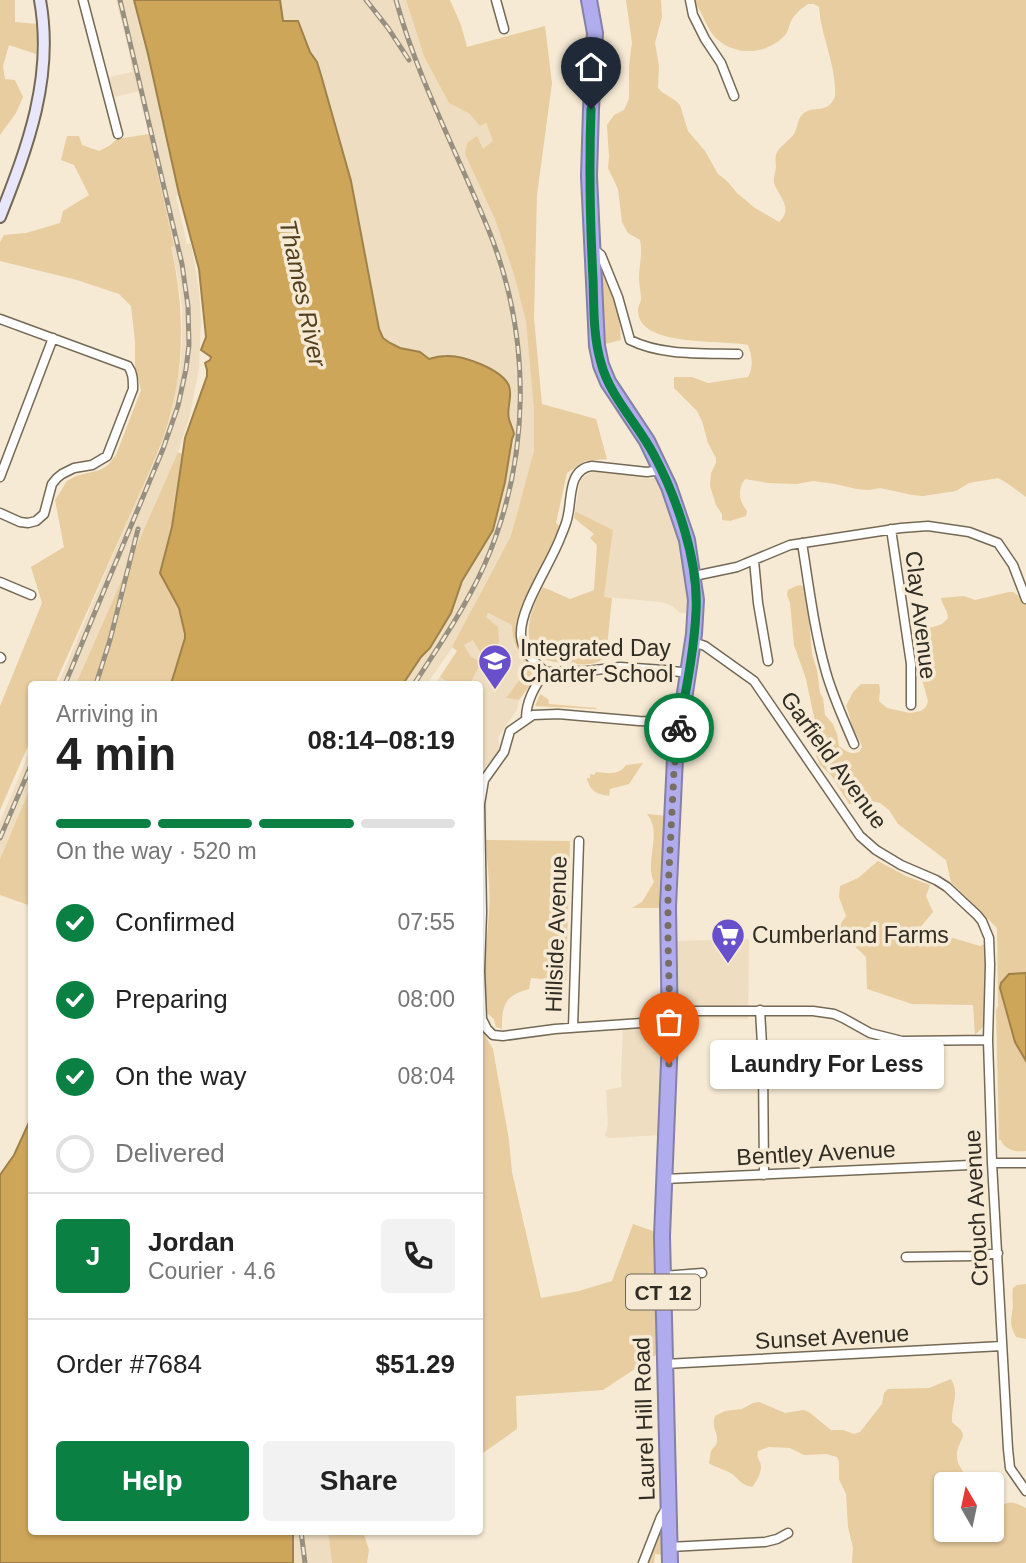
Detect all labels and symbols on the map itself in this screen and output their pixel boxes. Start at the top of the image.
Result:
pin [561,37,621,109]
water label: Thames River [274,217,332,370]
street label: Clay Avenue [900,550,942,680]
place label: Integrated Day Charter School [520,635,673,687]
school or university icon: Integrated Day Charter School [476,642,514,691]
street label: Garfield Avenue [776,686,892,834]
courier [644,693,714,763]
street label: Hillside Avenue [540,855,572,1013]
supermarket icon: Cumberland Farms [709,916,747,965]
place label: Cumberland Farms [752,922,949,948]
pin [639,992,699,1064]
callout: Laundry For Less [711,1040,945,1088]
street label: Crouch Avenue [959,1129,993,1287]
street label: Bentley Avenue [736,1136,896,1170]
road number: CT 12 [626,1274,700,1310]
street label: Sunset Avenue [754,1320,910,1354]
street label: Laurel Hill Road [628,1337,660,1501]
north arrow [934,1472,1004,1542]

